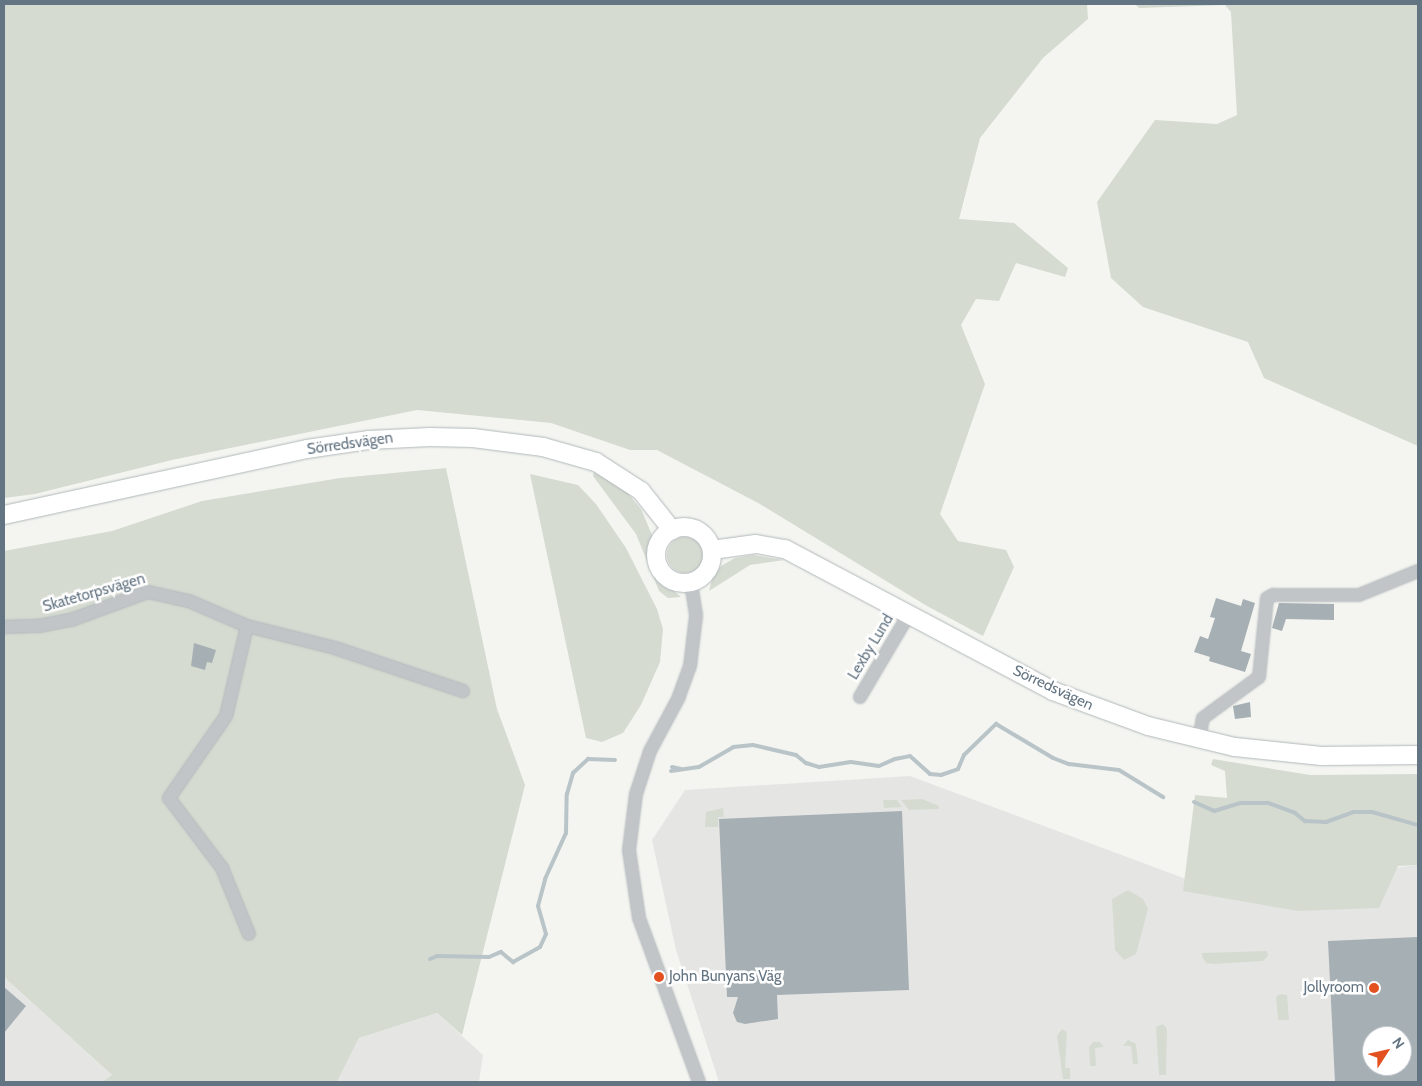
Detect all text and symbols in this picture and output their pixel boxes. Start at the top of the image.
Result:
street label: Sörredsvägen [306,429,394,459]
street label: Skatetorpsvägen [41,570,147,616]
street label: Lexby Lund [844,611,898,683]
street label: Sörredsvägen [1010,662,1096,714]
place label: John Bunyans Väg [669,968,782,986]
marker: John Bunyans Väg [653,971,665,983]
place label: Jollyroom [1303,979,1364,997]
marker: Jollyroom [1368,982,1380,994]
north arrow [1362,1026,1412,1076]
text: N [1388,1034,1409,1052]

